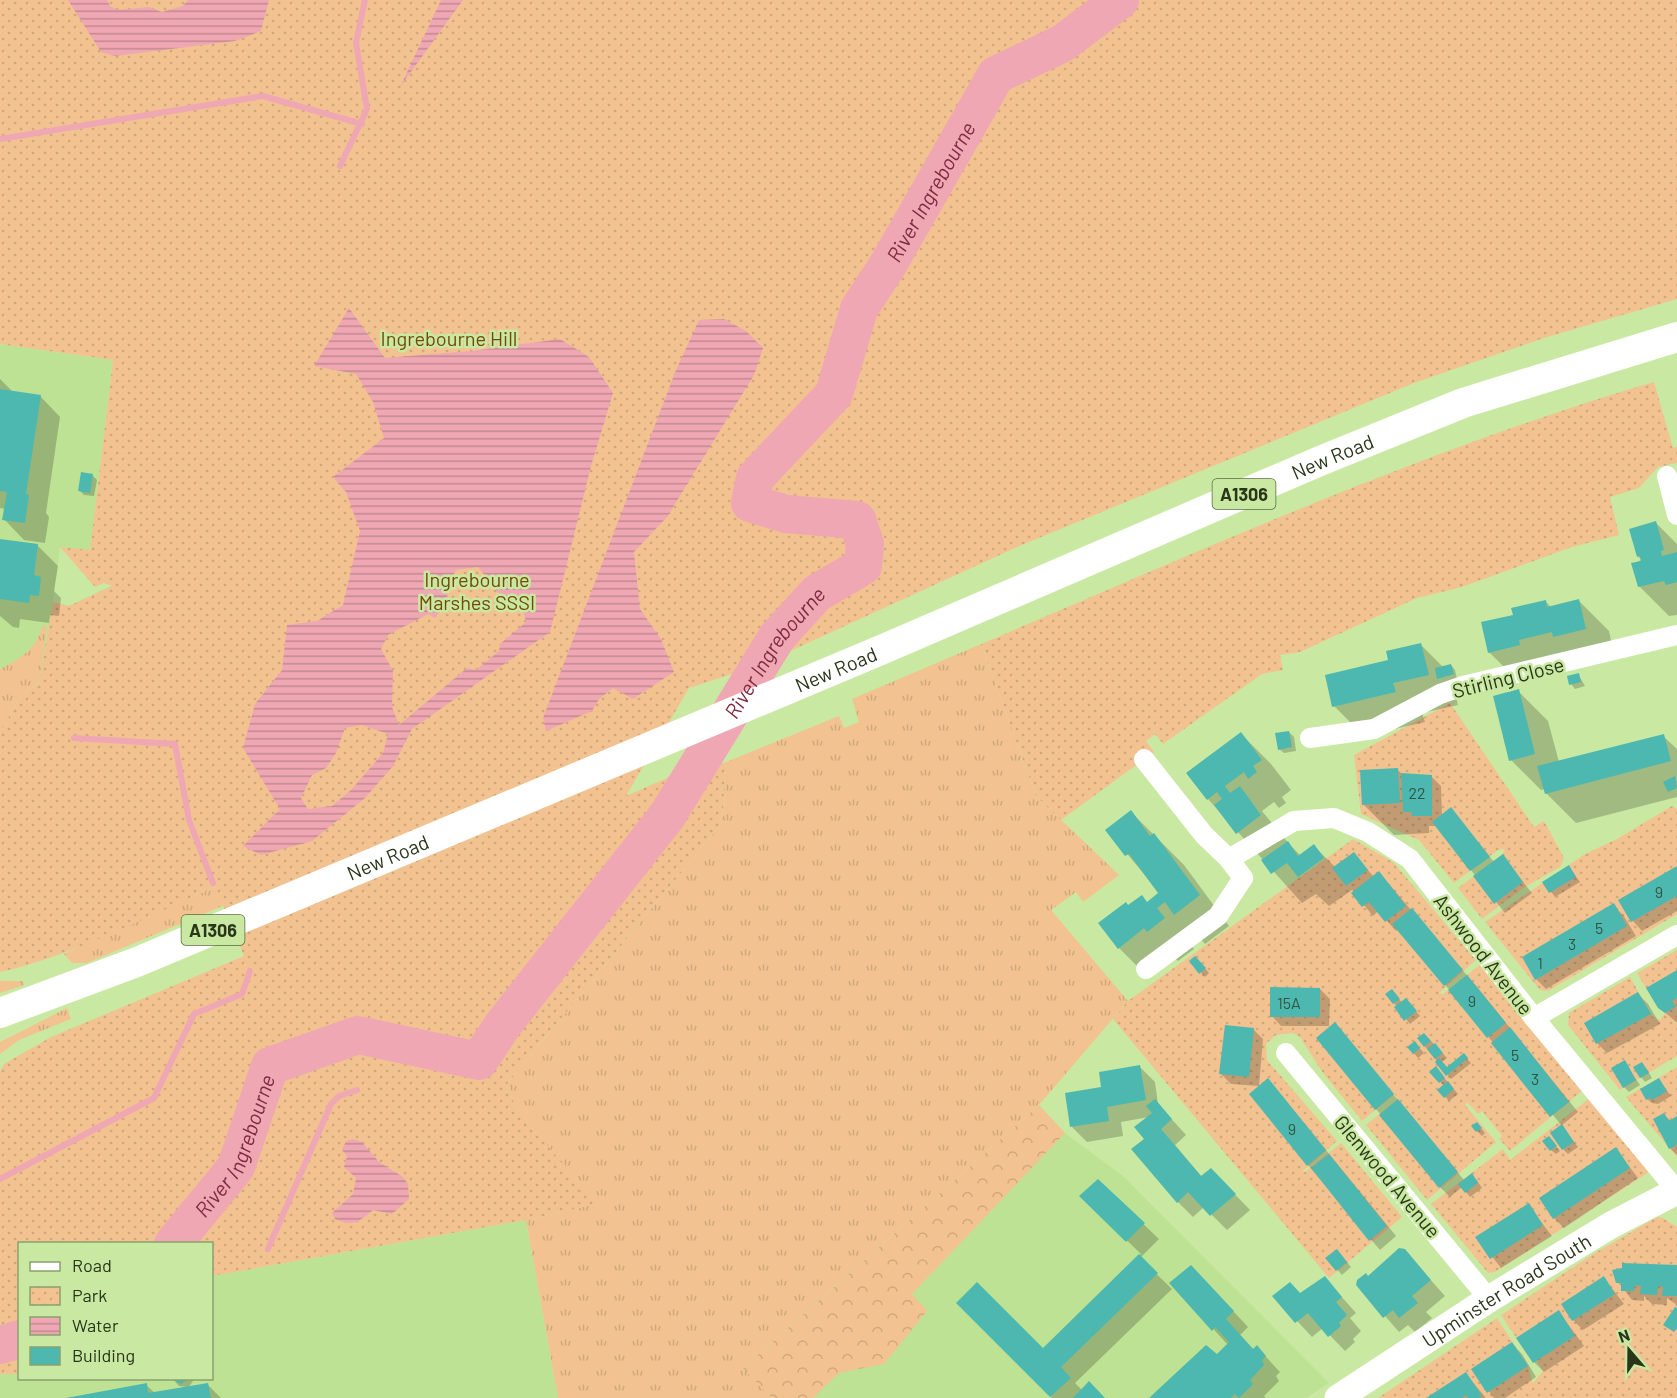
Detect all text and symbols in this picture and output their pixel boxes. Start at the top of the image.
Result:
water label: River Ingrebourne [880,117,979,266]
park label: Ingrebourne Hill [381,326,517,350]
street label: New Road [1288,429,1377,484]
road number: A1306 [1212,479,1276,509]
park label: Ingrebourne Marshes SSSI [419,567,535,614]
water label: River Ingrebourne [718,581,829,722]
street label: New Road [791,641,880,697]
street label: Stirling Close [1450,652,1566,702]
house number: 22 [1408,783,1426,802]
street label: New Road [343,829,432,885]
house number: 9 [1655,882,1663,901]
street label: Ashwood Avenue [1429,889,1539,1019]
road number: A1306 [182,915,244,945]
house number: 5 [1595,918,1603,937]
house number: 3 [1568,934,1576,953]
house number: 1 [1537,953,1543,972]
house number: 9 [1468,991,1476,1010]
house number: 15A [1277,993,1301,1012]
house number: 5 [1511,1045,1519,1064]
house number: 3 [1531,1069,1539,1088]
water label: River Ingrebourne [188,1071,279,1221]
street label: Glenwood Avenue [1330,1110,1446,1242]
house number: 9 [1288,1119,1296,1138]
street label: Upminster Road South [1417,1228,1595,1352]
legend [18,1242,213,1380]
text: Road [72,1254,112,1276]
text: Park [72,1284,107,1306]
text: Water [72,1314,119,1336]
north arrow [1599,1320,1659,1380]
text: N [1615,1325,1632,1346]
text: Building [72,1344,135,1366]

